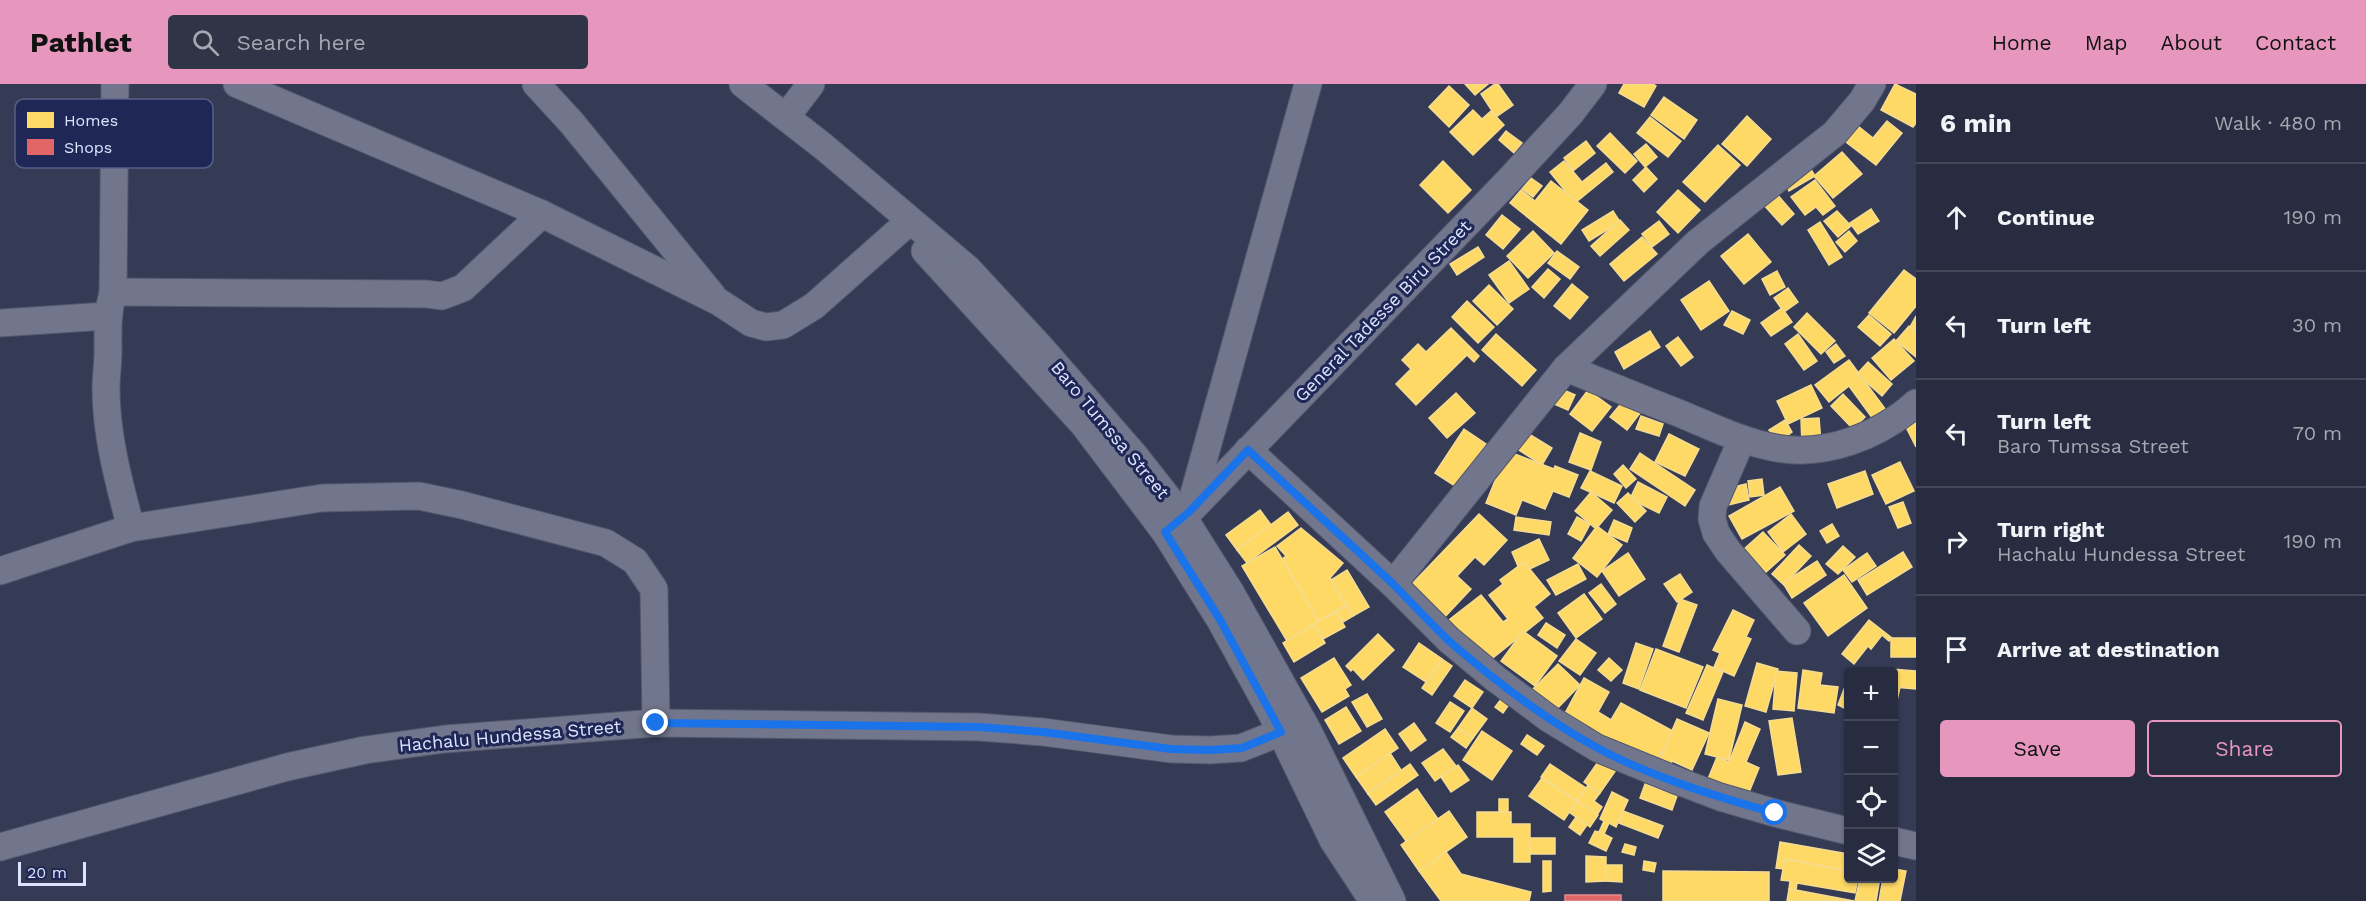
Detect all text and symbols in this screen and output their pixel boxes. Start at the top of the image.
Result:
search box [168,15,588,69]
text: Pathlet [30,26,132,59]
icon: search [189,26,222,59]
text: Search here [237,30,366,55]
text: Home [1992,30,2052,55]
text: Map [2085,30,2128,55]
text: About [2161,30,2222,55]
text: Contact [2255,30,2336,55]
legend [15,99,213,168]
text: 6 min [1940,108,2012,138]
text: Homes [64,111,118,130]
text: Walk · 480 m [2214,111,2342,135]
text: Shops [64,138,112,157]
icon: ahead [1940,201,1973,234]
text: Continue [1997,205,2095,230]
text: 190 m [2284,205,2342,229]
street label: General Tadesse Biru Street [1290,215,1475,406]
icon: left [1940,309,1973,342]
text: Turn left [1997,313,2091,338]
text: 30 m [2292,313,2342,337]
street label: Baro Tumssa Street [1047,357,1174,503]
text: Turn left [1997,409,2091,434]
icon: left [1940,417,1973,450]
text: 70 m [2293,421,2342,445]
text: Baro Tumssa Street [1997,434,2189,458]
text: Turn right [1997,517,2104,542]
icon: right [1940,525,1973,558]
text: 190 m [2284,529,2342,553]
text: Hachalu Hundessa Street [1997,542,2245,566]
icon: arrive [1940,633,1973,666]
text: Arrive at destination [1997,637,2220,662]
map controls [1844,667,1898,883]
button: + [1844,667,1898,721]
route end [642,709,668,735]
street label: Hachalu Hundessa Street [398,715,623,756]
button: Save [1940,720,2135,777]
button: Share [2147,720,2342,777]
button: − [1844,721,1898,775]
button: locate [1844,775,1898,829]
route start [1761,799,1787,825]
button: layers [1844,829,1898,883]
scale bar [18,859,86,886]
text: 20 m [27,863,67,882]

